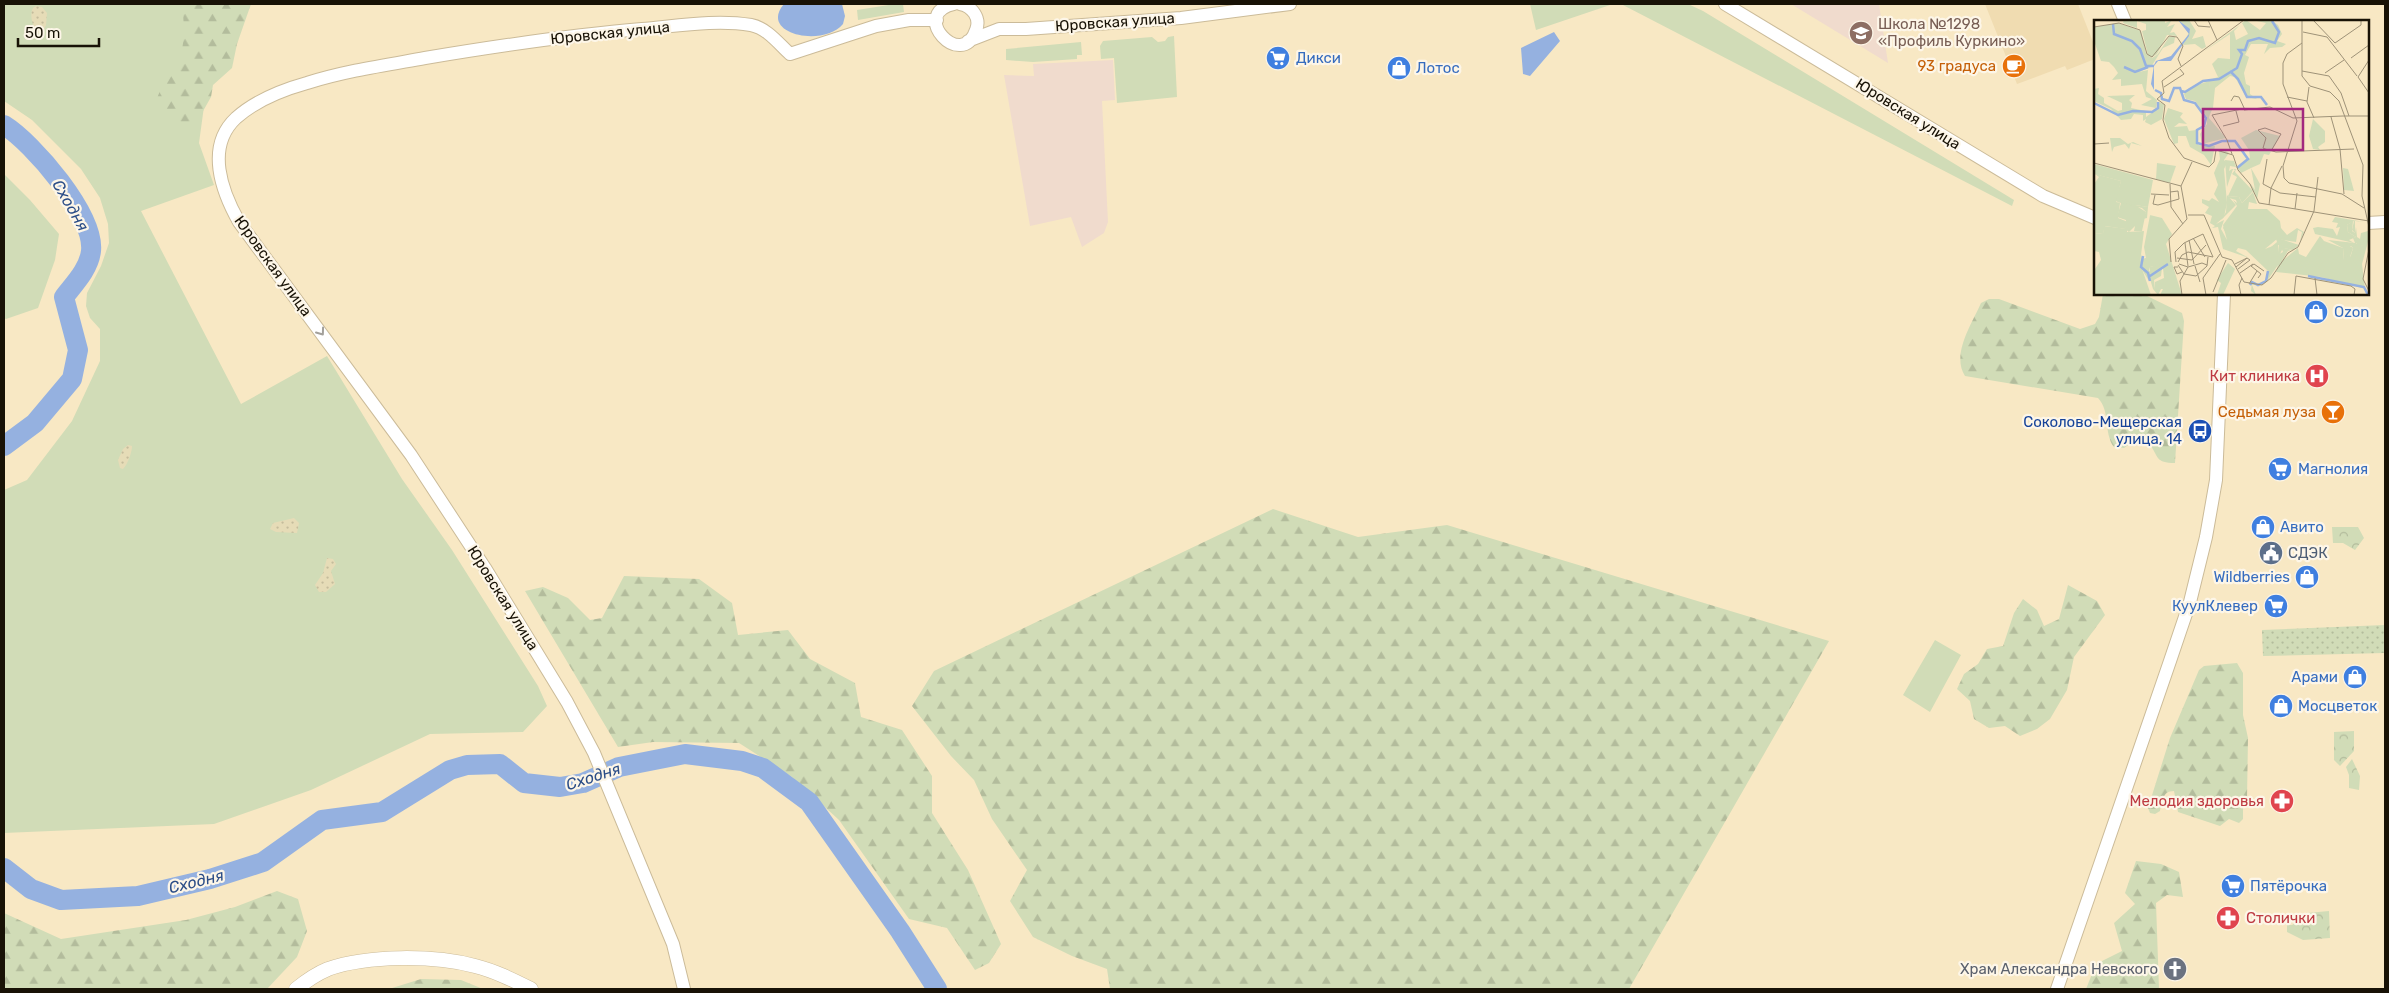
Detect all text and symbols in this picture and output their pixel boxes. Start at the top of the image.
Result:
street label: Юровская улица [1055,9,1175,35]
scale bar [18,15,99,47]
place label: Школа №1298 «Профиль Куркино» [1878,15,2025,50]
street label: Юровская улица [549,18,671,48]
school or university icon: Школа №1298 «Профиль Куркино» [1848,20,1874,46]
inset map [2094,20,2369,295]
text: 50 m [25,24,60,42]
supermarket icon: Дикси [1265,45,1291,71]
place label: Дикси [1296,49,1341,67]
cafe icon: 93 градуса [2001,53,2027,79]
shop icon: Лотос [1386,55,1412,81]
place label: 93 градуса [1917,57,1996,75]
place label: Лотос [1416,59,1460,77]
street label: Юровская улица [1852,75,1964,153]
water label: Сходня [48,176,93,235]
street label: Юровская улица [231,212,315,320]
shop icon: Ozon [2303,299,2329,325]
place label: Ozon [2334,303,2369,321]
one-way arrow [315,326,324,336]
hospital icon: Кит клиника [2304,363,2330,389]
place label: Кит клиника [2209,367,2300,385]
bar icon: Седьмая луза [2320,399,2346,425]
place label: Седьмая луза [2218,403,2316,421]
place label: Соколово-Мещерская улица, 14 [2023,413,2182,448]
bus stop icon: Соколово-Мещерская улица, 14 [2187,418,2213,444]
supermarket icon: Магнолия [2267,456,2293,482]
place label: Магнолия [2298,460,2368,478]
shop icon: Авито [2250,514,2276,540]
place label: Авито [2280,518,2324,536]
public building icon: СДЭК [2258,540,2284,566]
street label: Юровская улица [464,542,542,654]
place label: СДЭК [2288,544,2328,562]
shop icon: Wildberries [2294,564,2320,590]
place label: Wildberries [2213,568,2290,586]
supermarket icon: КуулКлевер [2263,593,2289,619]
place label: КуулКлевер [2172,597,2258,615]
shop icon: Арами [2342,664,2368,690]
place label: Арами [2291,668,2338,686]
shop icon: Мосцветок [2268,693,2294,719]
place label: Мосцветок [2298,697,2377,715]
water label: Сходня [563,759,623,794]
pharmacy icon: Мелодия здоровья [2269,788,2295,814]
place label: Мелодия здоровья [2130,792,2264,810]
water label: Сходня [167,865,226,898]
supermarket icon: Пятёрочка [2220,873,2246,899]
place label: Пятёрочка [2250,877,2327,895]
pharmacy icon: Столички [2215,905,2241,931]
place label: Столички [2246,909,2315,927]
church icon: Храм Александра Невского [2162,956,2188,982]
place label: Храм Александра Невского [1960,960,2158,978]

